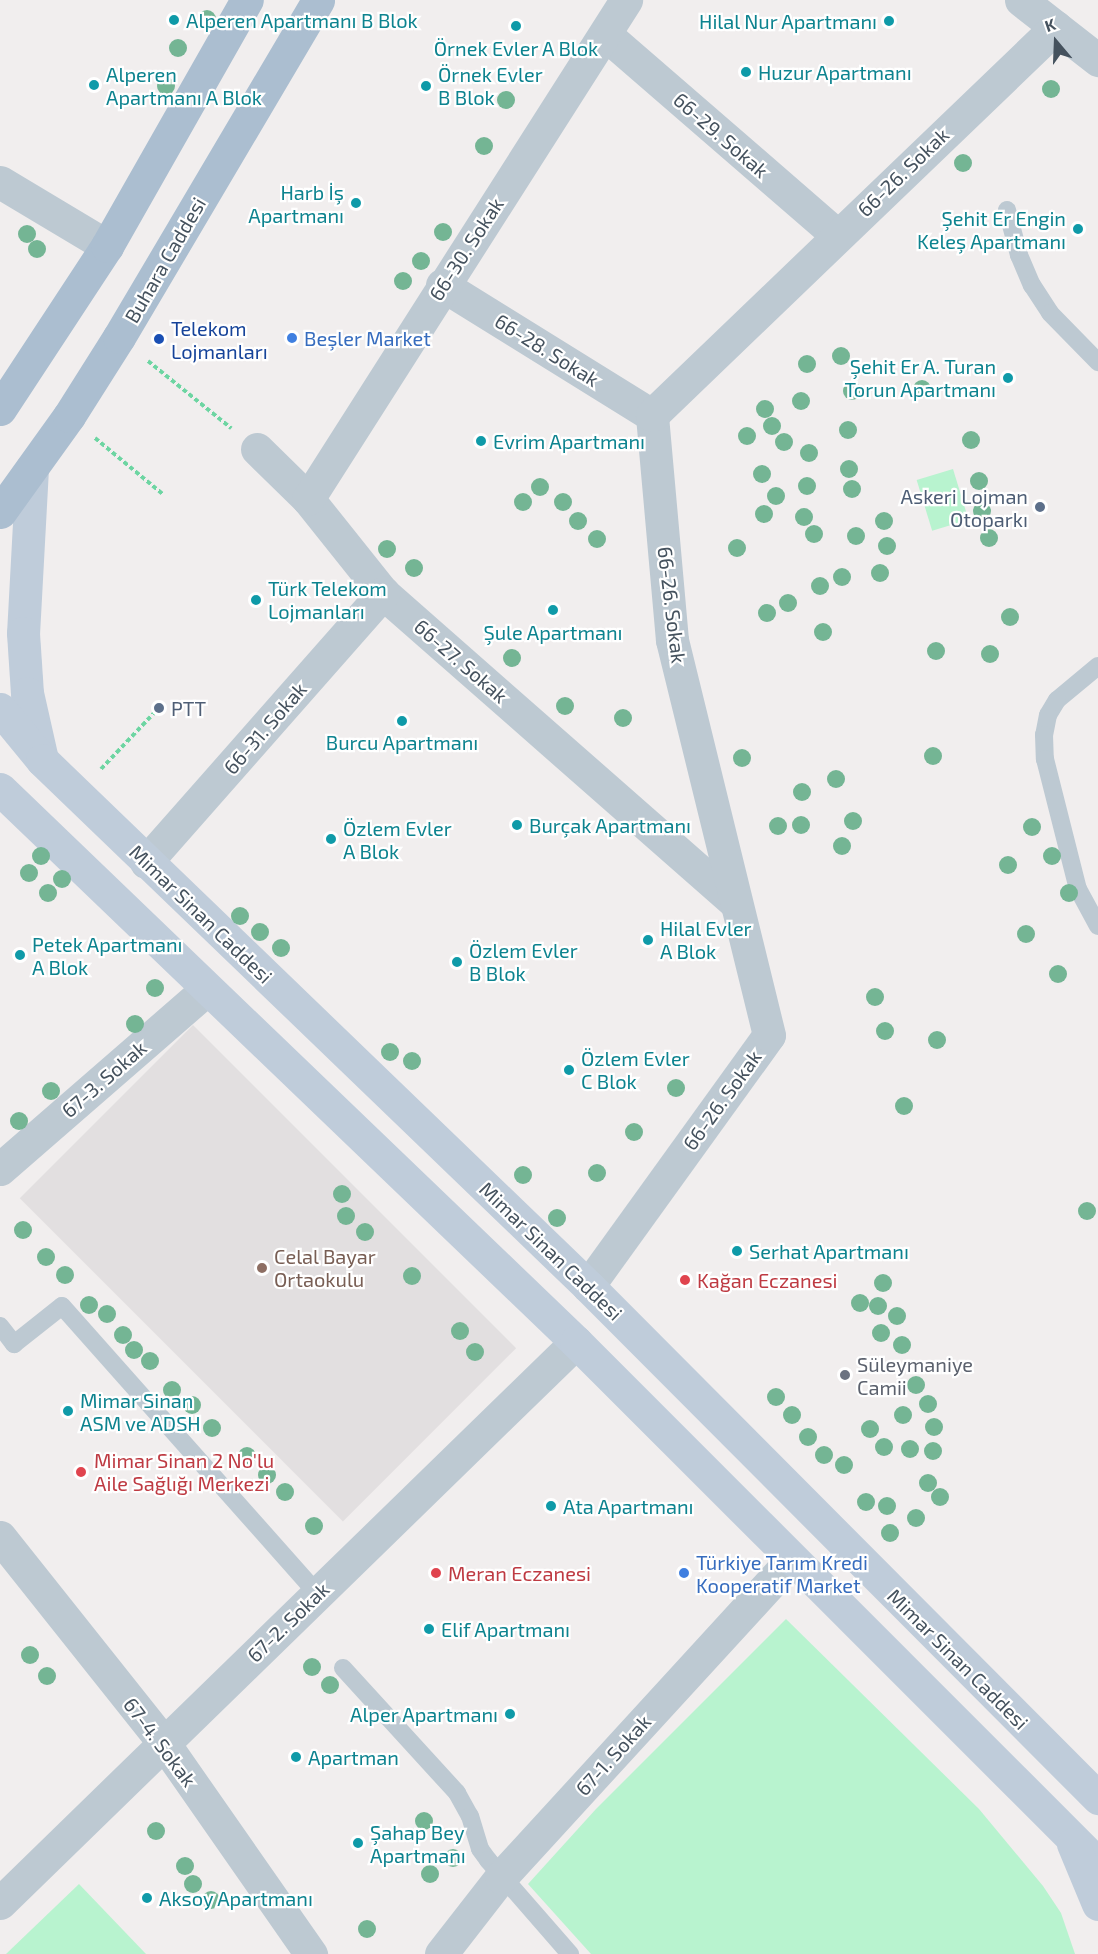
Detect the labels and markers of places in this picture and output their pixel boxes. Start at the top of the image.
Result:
place label: Alperen Apartmanı B Blok [186,8,418,32]
place label: Hilal Nur Apartmanı [698,9,877,33]
marker: Alperen Apartmanı B Blok [167,13,181,27]
marker: Hilal Nur Apartmanı [882,14,896,28]
marker: Örnek Evler A Blok [509,19,523,33]
place label: Örnek Evler A Blok [433,36,599,60]
place label: Huzur Apartmanı [758,60,913,84]
place label: Alperen Apartmanı A Blok [106,62,263,109]
place label: Örnek Evler B Blok [438,62,543,109]
marker: Huzur Apartmanı [739,65,753,79]
marker: Alperen Apartmanı A Blok [87,78,101,92]
marker: Örnek Evler B Blok [419,79,433,93]
place label: Harb İş Apartmanı [248,180,344,227]
marker: Harb İş Apartmanı [349,196,363,210]
place label: Şehit Er Engin Keleş Apartmanı [917,206,1066,253]
marker: Şehit Er Engin Keleş Apartmanı [1071,222,1085,236]
place label: Telekom Lojmanları [171,316,268,363]
place label: Beşler Market [304,326,431,350]
marker: Beşler Market [285,331,299,345]
marker: Telekom Lojmanları [152,332,166,346]
place label: Şehit Er A. Turan Torun Apartmanı [844,354,996,401]
marker: Şehit Er A. Turan Torun Apartmanı [1001,371,1015,385]
place label: Evrim Apartmanı [493,429,646,453]
marker: Evrim Apartmanı [474,434,488,448]
place label: Askeri Lojman Otoparkı [901,484,1028,531]
marker: Askeri Lojman Otoparkı [1033,500,1047,514]
place label: Türk Telekom Lojmanları [268,576,387,623]
marker: Türk Telekom Lojmanları [249,593,263,607]
marker: Şule Apartmanı [546,603,560,617]
place label: Şule Apartmanı [483,620,623,644]
place label: PTT [171,696,206,720]
marker: PTT [152,701,166,715]
marker: Burcu Apartmanı [395,714,409,728]
place label: Burcu Apartmanı [326,730,478,754]
place label: Burçak Apartmanı [529,813,692,837]
place label: Özlem Evler A Blok [343,816,452,863]
marker: Burçak Apartmanı [510,818,524,832]
marker: Özlem Evler A Blok [324,832,338,846]
place label: Hilal Evler A Blok [660,916,752,963]
place label: Petek Apartmanı A Blok [32,932,183,979]
marker: Hilal Evler A Blok [641,933,655,947]
place label: Özlem Evler B Blok [469,939,578,986]
marker: Petek Apartmanı A Blok [13,948,27,962]
marker: Özlem Evler B Blok [450,955,464,969]
place label: Özlem Evler C Blok [581,1046,690,1093]
marker: Özlem Evler C Blok [562,1063,576,1077]
place label: Serhat Apartmanı [749,1239,909,1263]
place label: Celal Bayar Ortaokulu [274,1244,376,1291]
marker: Serhat Apartmanı [730,1244,744,1258]
marker: Celal Bayar Ortaokulu [255,1261,269,1275]
place label: Kağan Eczanesi [697,1268,838,1292]
marker: Kağan Eczanesi [678,1273,692,1287]
place label: Süleymaniye Camii [857,1352,973,1399]
marker: Süleymaniye Camii [838,1368,852,1382]
place label: Mimar Sinan ASM ve ADSH [80,1388,202,1435]
marker: Mimar Sinan ASM ve ADSH [61,1404,75,1418]
place label: Mimar Sinan 2 No'lu Aile Sağlığı Merkezi [94,1448,275,1495]
marker: Mimar Sinan 2 No'lu Aile Sağlığı Merkezi [72,1463,90,1481]
place label: Ata Apartmanı [563,1494,694,1518]
marker: Ata Apartmanı [544,1499,558,1513]
place label: Türkiye Tarım Kredi Kooperatif Market [696,1550,868,1597]
place label: Meran Eczanesi [448,1561,591,1585]
marker: Meran Eczanesi [429,1566,443,1580]
marker: Türkiye Tarım Kredi Kooperatif Market [677,1566,691,1580]
place label: Elif Apartmanı [441,1617,571,1641]
marker: Elif Apartmanı [422,1622,436,1636]
place label: Alper Apartmanı [349,1702,498,1726]
marker: Alper Apartmanı [503,1707,517,1721]
place label: Apartman [308,1745,399,1769]
marker: Apartman [289,1750,303,1764]
place label: Şahap Bey Apartmanı [370,1820,466,1867]
marker: Şahap Bey Apartmanı [351,1836,365,1850]
place label: Aksoy Apartmanı [159,1886,314,1910]
marker: Aksoy Apartmanı [140,1891,154,1905]

